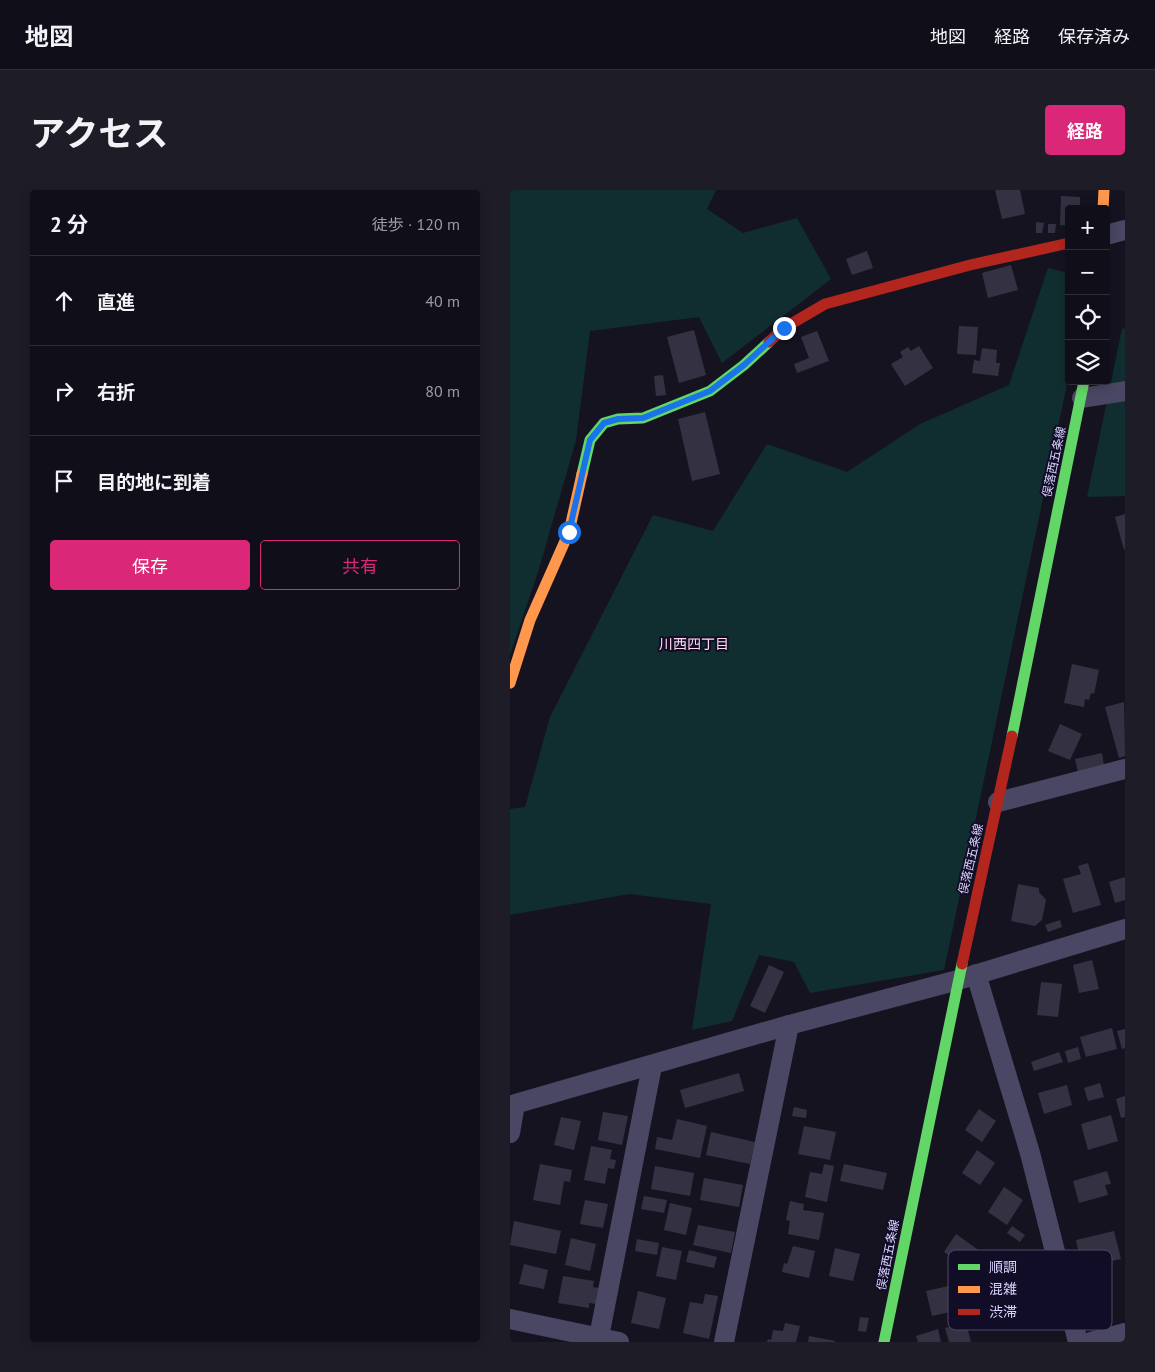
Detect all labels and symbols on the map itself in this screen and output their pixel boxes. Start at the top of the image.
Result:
route end [773,317,796,340]
street label: 俣落西五条線 [1039,425,1068,499]
route start [558,521,581,544]
district label: 川西四丁目 [659,635,729,653]
street label: 俣落西五条線 [955,822,986,896]
street label: 俣落西五条線 [873,1218,902,1292]
legend [948,1250,1112,1330]
text: 順調 [989,1258,1017,1276]
text: 混雑 [989,1280,1017,1298]
text: 渋滞 [989,1303,1017,1321]

